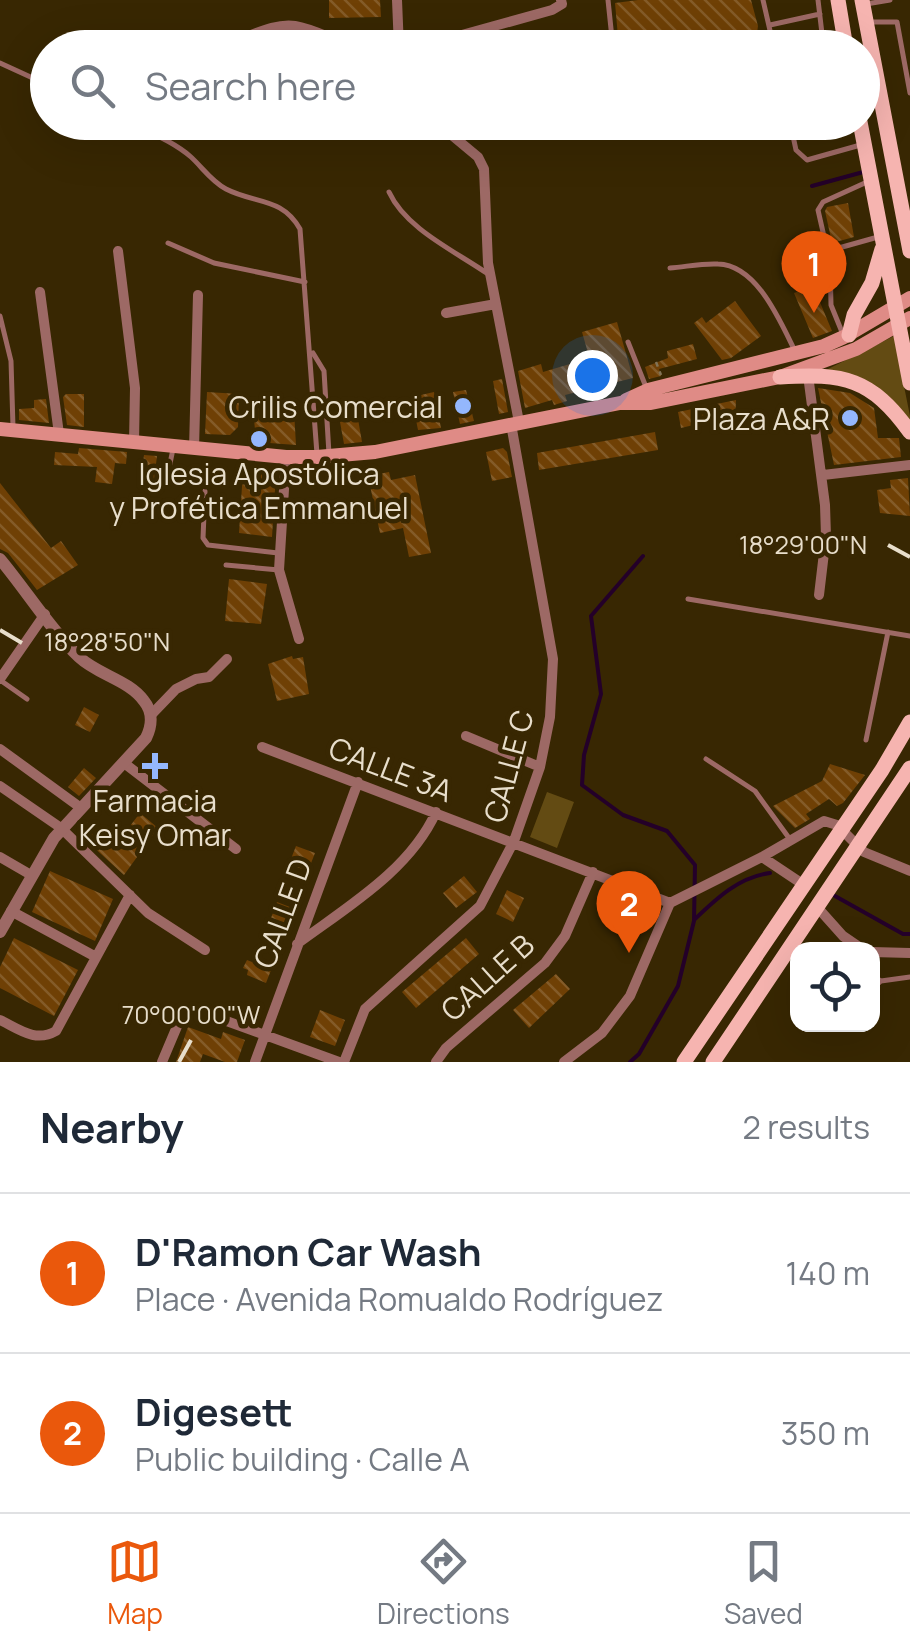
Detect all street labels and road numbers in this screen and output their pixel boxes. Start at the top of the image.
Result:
street label: CALLE C [473,705,543,827]
street label: CALLE 3A [323,727,459,811]
street label: CALLE D [243,853,321,973]
street label: CALLE B [432,924,542,1030]

